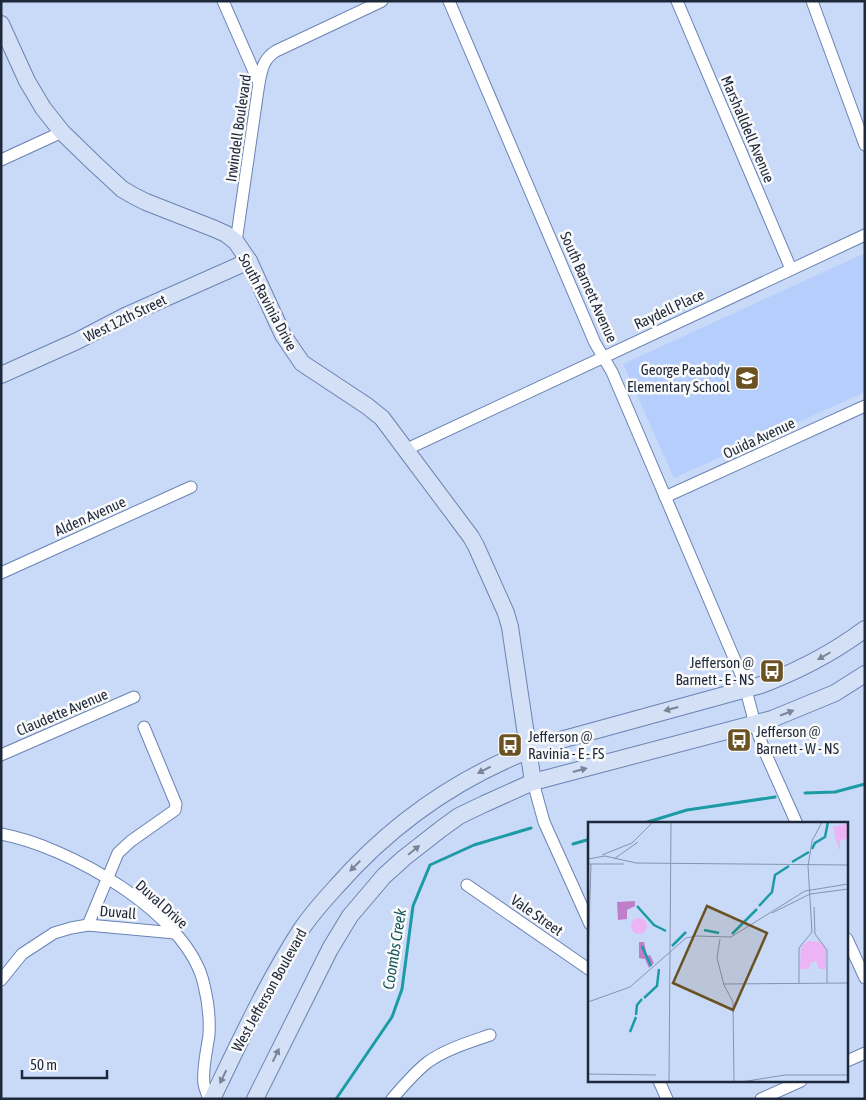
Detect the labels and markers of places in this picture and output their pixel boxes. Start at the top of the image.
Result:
place label: George Peabody Elementary School [627,361,730,395]
school or university icon: George Peabody Elementary School [734,365,760,391]
place label: Jefferson @ Barnett - E - NS [676,654,754,688]
bus stop icon: Jefferson @ Barnett - E - NS [759,658,785,684]
place label: Jefferson @ Barnett - W - NS [756,723,839,757]
bus stop icon: Jefferson @ Barnett - W - NS [726,727,752,753]
place label: Jefferson @ Ravinia - E - FS [528,728,604,762]
bus stop icon: Jefferson @ Ravinia - E - FS [497,732,523,758]

